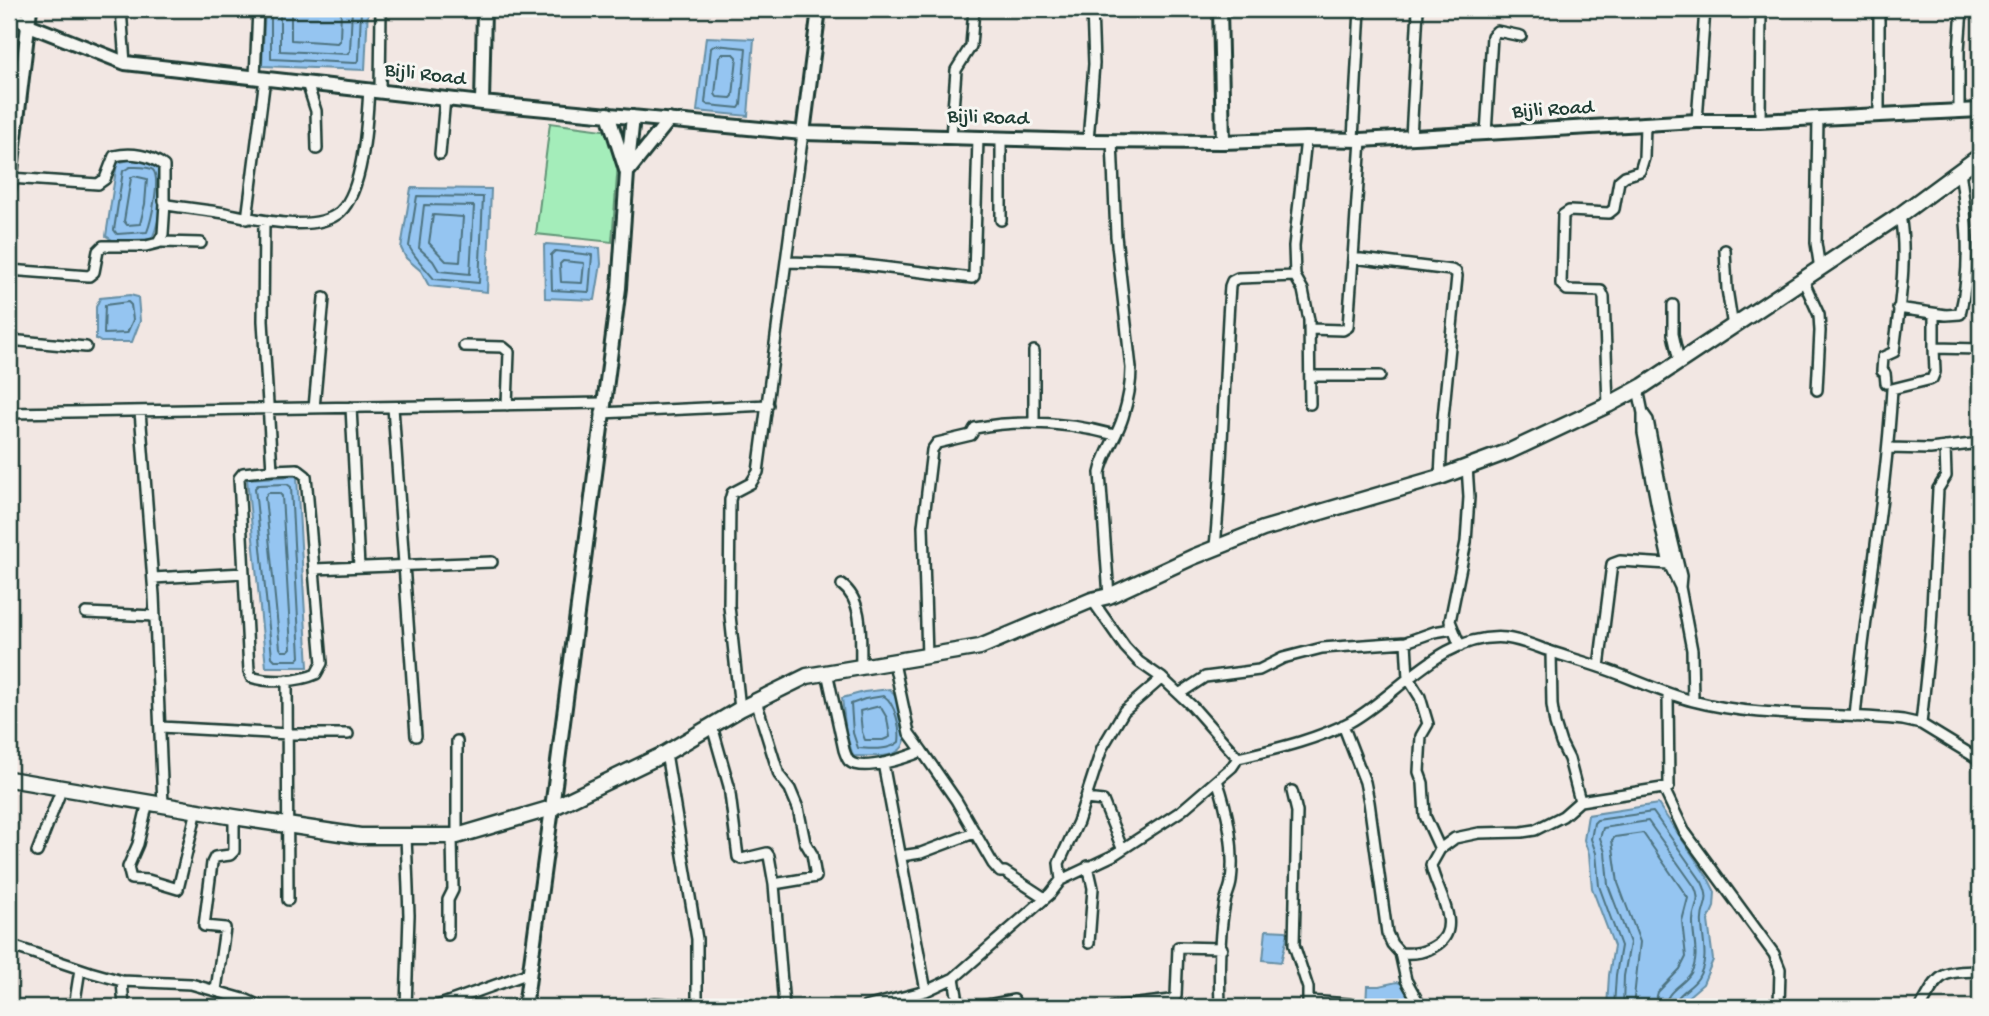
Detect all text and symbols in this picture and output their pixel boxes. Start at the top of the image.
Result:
street label: Bijli Road [382,59,469,94]
street label: Bijli Road [1511,96,1596,126]
street label: Bijli Road [946,105,1031,133]

